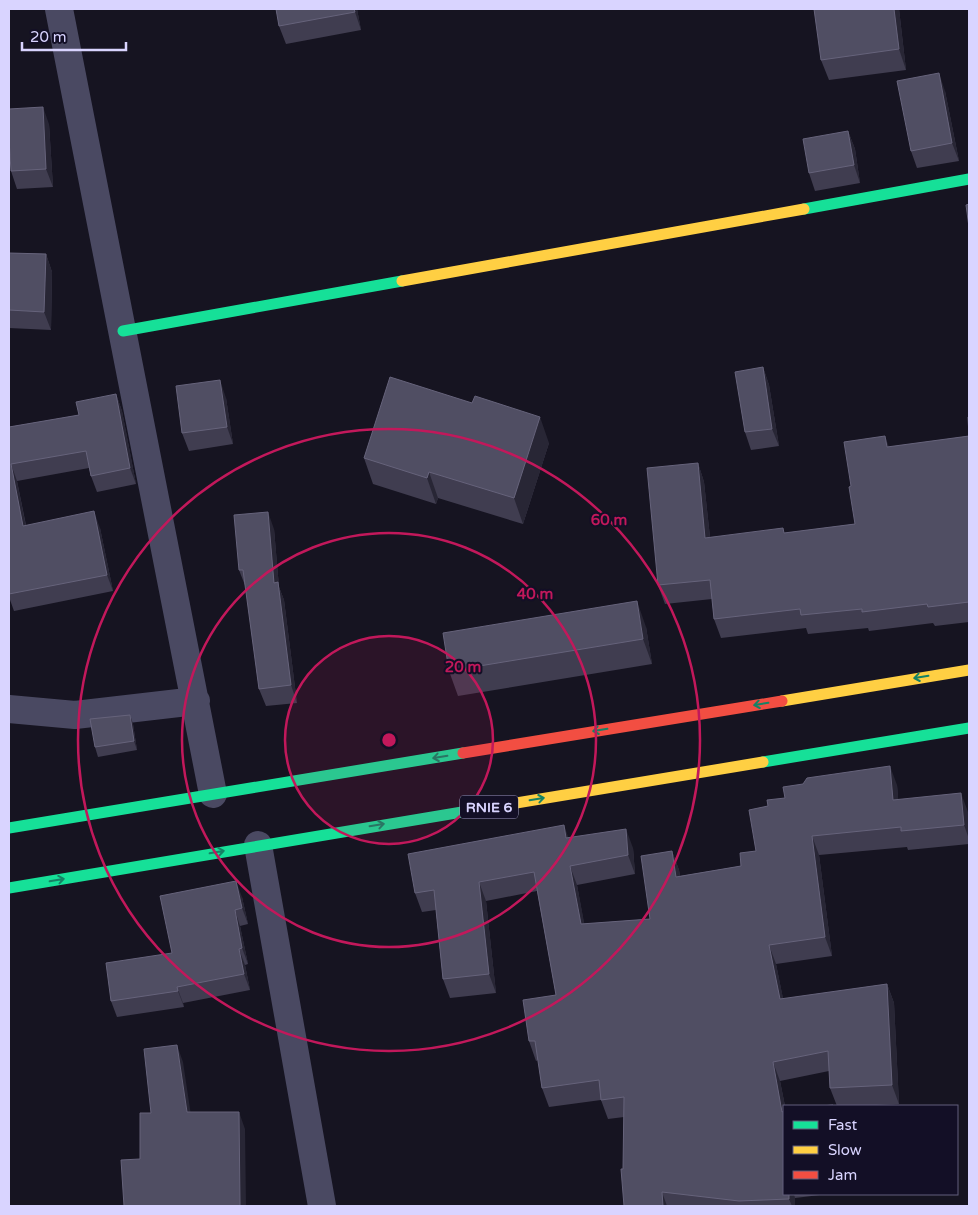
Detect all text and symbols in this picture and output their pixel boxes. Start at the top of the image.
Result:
scale bar [22,20,126,52]
text: 20 m [30,28,67,46]
text: 60 m [591,511,627,529]
text: 40 m [517,585,553,603]
text: 20 m [445,658,481,676]
one-way arrow [914,673,930,683]
one-way arrow [753,699,769,709]
one-way arrow [593,726,609,736]
centre of rings [380,731,398,749]
one-way arrow [433,752,449,762]
one-way arrow [529,793,545,803]
road number: RNIE 6 [460,796,518,819]
one-way arrow [369,820,385,830]
one-way arrow [208,846,224,856]
one-way arrow [48,874,64,884]
legend [783,1105,958,1195]
text: Fast [828,1116,858,1134]
text: Slow [828,1141,862,1159]
text: Jam [828,1166,857,1184]

